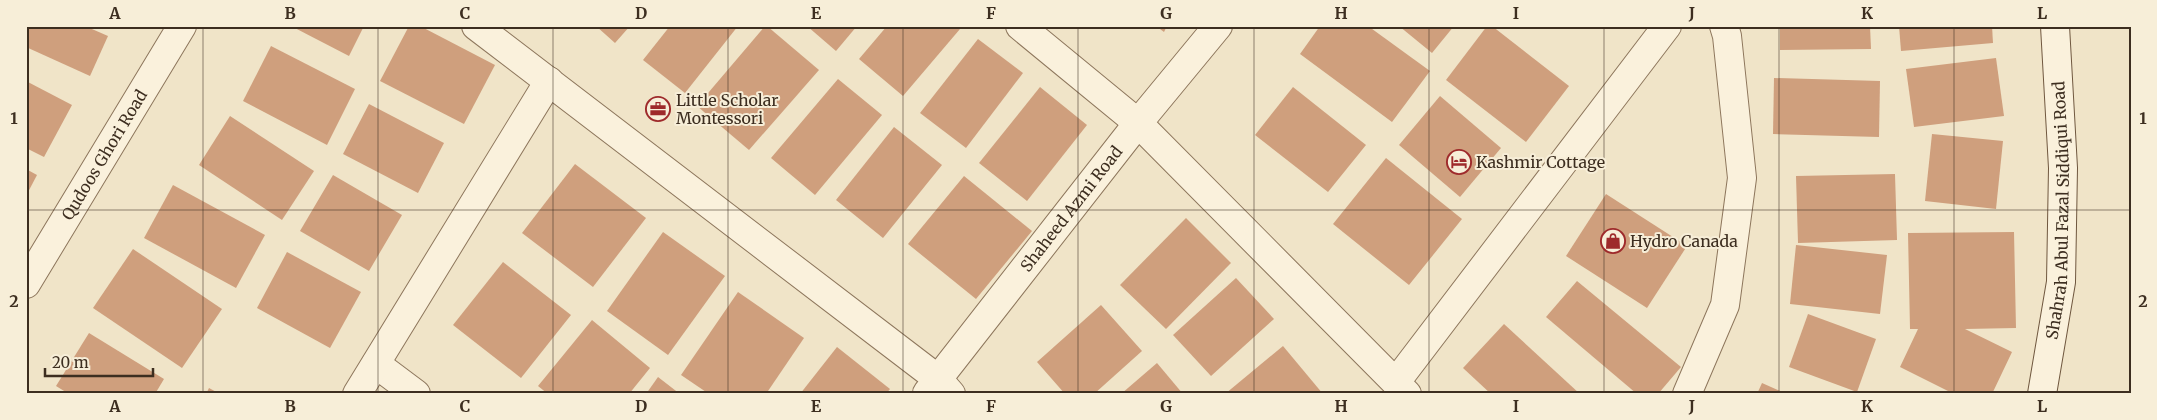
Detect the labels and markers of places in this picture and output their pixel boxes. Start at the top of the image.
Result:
place label: Little Scholar Montessori [676,90,779,128]
office icon: Little Scholar Montessori [645,96,671,122]
hotel icon: Kashmir Cottage [1446,149,1472,175]
place label: Kashmir Cottage [1476,152,1605,172]
shop icon: Hydro Canada [1600,228,1626,254]
place label: Hydro Canada [1630,231,1738,251]

